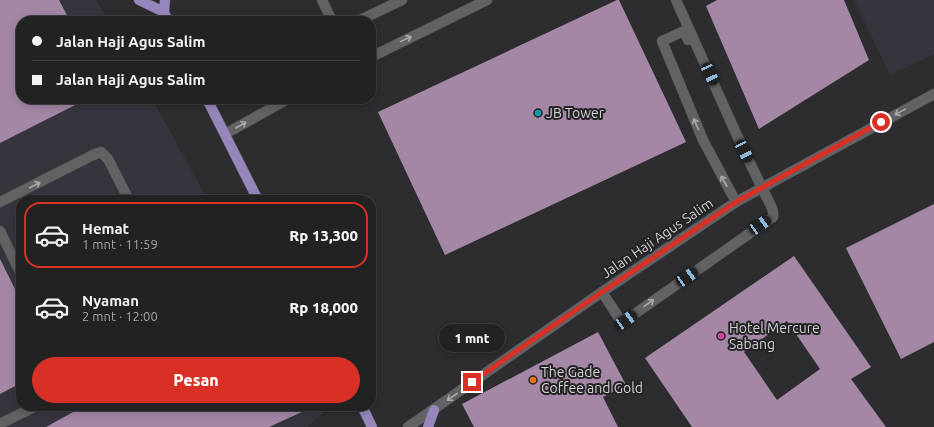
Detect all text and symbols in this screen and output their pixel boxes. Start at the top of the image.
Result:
text: Jalan Haji Agus Salim [56,33,205,50]
one-way arrow [400,35,412,43]
car [699,61,721,87]
text: Jalan Haji Agus Salim [56,71,205,88]
place label: JB Tower [546,105,605,121]
marker: JB Tower [533,108,543,118]
one-way arrow [894,109,906,117]
route start [872,113,890,131]
one-way arrow [692,119,700,131]
one-way arrow [235,121,247,129]
car [733,138,755,164]
one-way arrow [720,175,728,187]
one-way arrow [28,180,40,188]
street label: Jalan Haji Agus Salim [598,195,716,281]
car [747,213,773,237]
icon: car [34,217,70,253]
text: Hemat [82,220,129,237]
text: Rp 13,300 [289,227,358,244]
text: 1 mnt · 11:59 [82,237,158,251]
car [674,265,700,289]
icon: car [34,289,70,325]
text: Nyaman [82,292,139,309]
text: Rp 18,000 [289,299,358,316]
one-way arrow [644,299,655,307]
car [613,308,639,332]
text: 2 mnt · 12:00 [82,309,158,323]
place label: Hotel Mercure Sabang [729,320,820,352]
callout: 1 mnt [439,324,505,352]
text: 1 mnt [454,331,490,345]
marker: Hotel Mercure Sabang [716,331,726,341]
button: Pesan [32,357,360,403]
place label: The Gade Coffee and Gold [541,364,643,396]
route end [463,373,481,391]
marker: The Gade Coffee and Gold [528,375,538,385]
one-way arrow [447,393,458,401]

